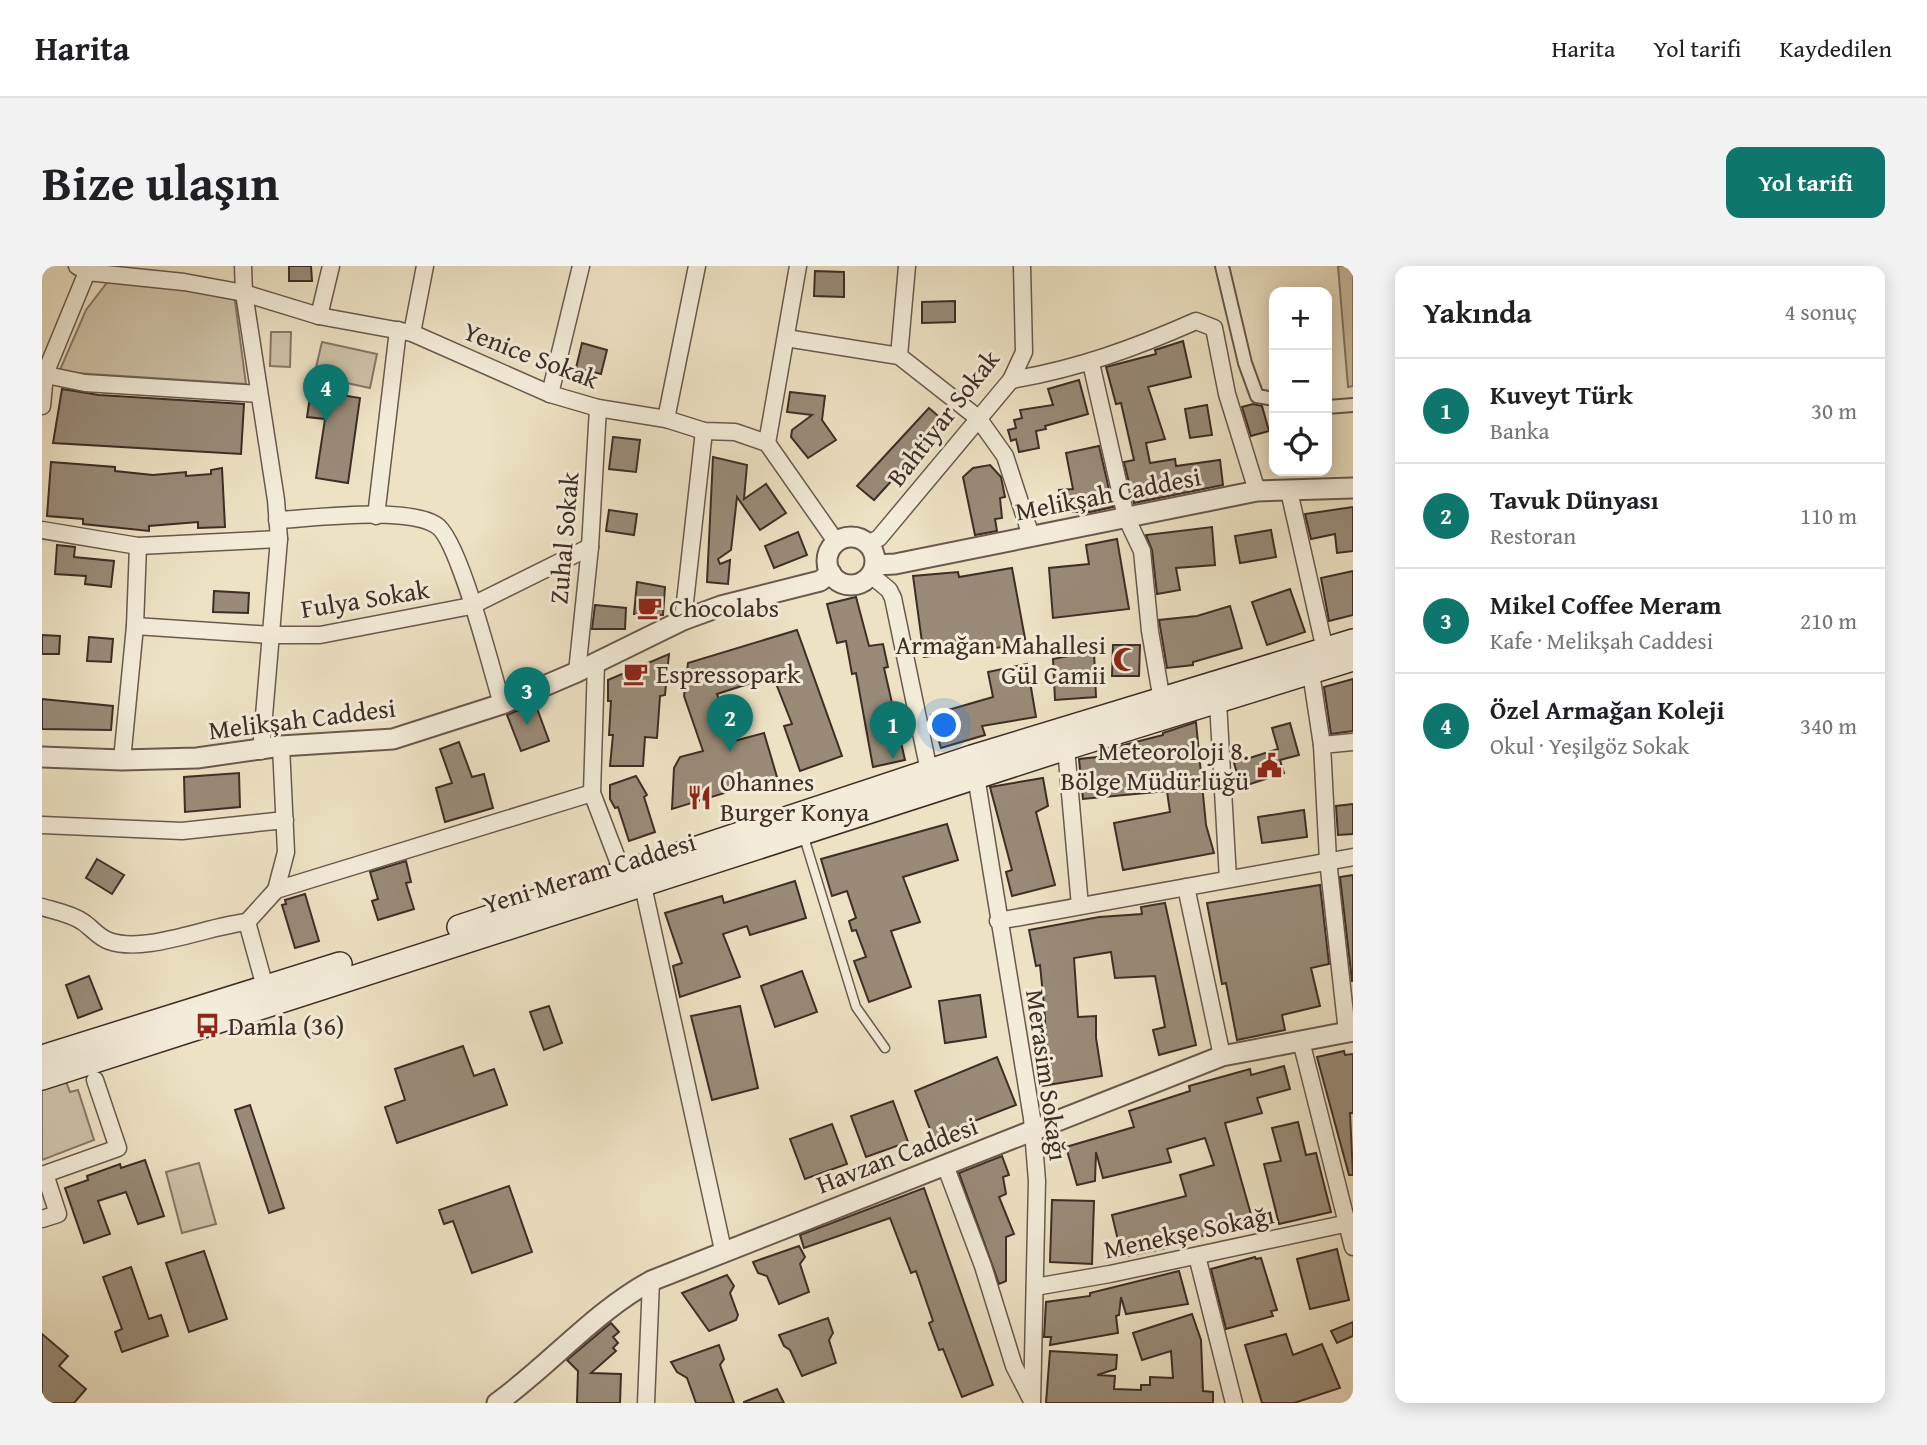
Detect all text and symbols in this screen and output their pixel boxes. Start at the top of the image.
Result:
text: Harita [35,24,130,72]
text: Harita [1552,31,1615,66]
text: Yol tarifi [1653,31,1741,66]
text: Kaydedilen [1779,31,1892,66]
text: Bize ulaşın [42,146,279,218]
button: Yol tarifi [1726,147,1885,218]
map controls [1269,287,1332,476]
button: + [1269,287,1332,350]
text: Yakında [1423,290,1532,334]
text: 4 sonuç [1784,295,1857,328]
street label: Yenice Sokak [458,311,605,399]
street label: Bahtiyar Sokak [877,340,1009,494]
button: − [1269,350,1332,413]
pin: 4 [303,364,349,422]
text: Kuveyt Türk [1490,375,1633,414]
text: 1 [1440,394,1452,427]
text: 30 m [1811,394,1857,427]
button: locate [1269,413,1332,476]
text: Banka [1490,414,1549,447]
street label: Melikşah Caddesi [1012,456,1204,531]
street label: Zuhal Sokak [538,470,589,606]
text: Tavuk Dünyası [1490,480,1659,519]
text: 2 [1440,499,1452,532]
text: 110 m [1800,499,1857,532]
text: Restoran [1490,519,1576,552]
street label: Fulya Sokak [298,569,433,628]
text: Mikel Coffee Meram [1490,585,1722,624]
place label: Chocolabs [669,588,779,627]
cafe icon: Chocolabs [635,594,663,622]
text: 3 [1440,604,1452,637]
text: 210 m [1800,604,1857,637]
text: Kafe · Melikşah Caddesi [1490,624,1713,657]
place label: Armağan Mahallesi Gül Camii [896,625,1106,694]
mosque icon: Armağan Mahallesi Gül Camii [1112,646,1140,674]
place label: Espressopark [656,654,801,693]
cafe icon: Espressopark [622,660,650,688]
pin: 3 [504,667,550,725]
street label: Melikşah Caddesi [206,688,398,749]
text: Özel Armağan Koleji [1490,690,1725,729]
pin: 2 [707,694,753,752]
pin: 1 [870,701,916,759]
your location [927,708,961,742]
text: 4 [1440,709,1452,742]
text: 340 m [1800,709,1857,742]
text: Okul · Yeşilgöz Sokak [1490,729,1689,762]
place label: Meteoroloji 8. Bölge Müdürlüğü [1060,731,1249,800]
public building icon: Meteoroloji 8. Bölge Müdürlüğü [1255,752,1283,780]
place label: Ohannes Burger Konya [720,762,870,831]
restaurant icon: Ohannes Burger Konya [686,783,714,811]
street label: Yeni Meram Caddesi [477,822,700,923]
street label: Merasim Sokağı [1016,987,1079,1163]
place label: Damla (36) [228,1006,344,1045]
bus stop icon: Damla (36) [194,1012,222,1040]
street label: Havzan Caddesi [810,1106,983,1203]
street label: Menekşe Sokağı [1100,1194,1278,1269]

